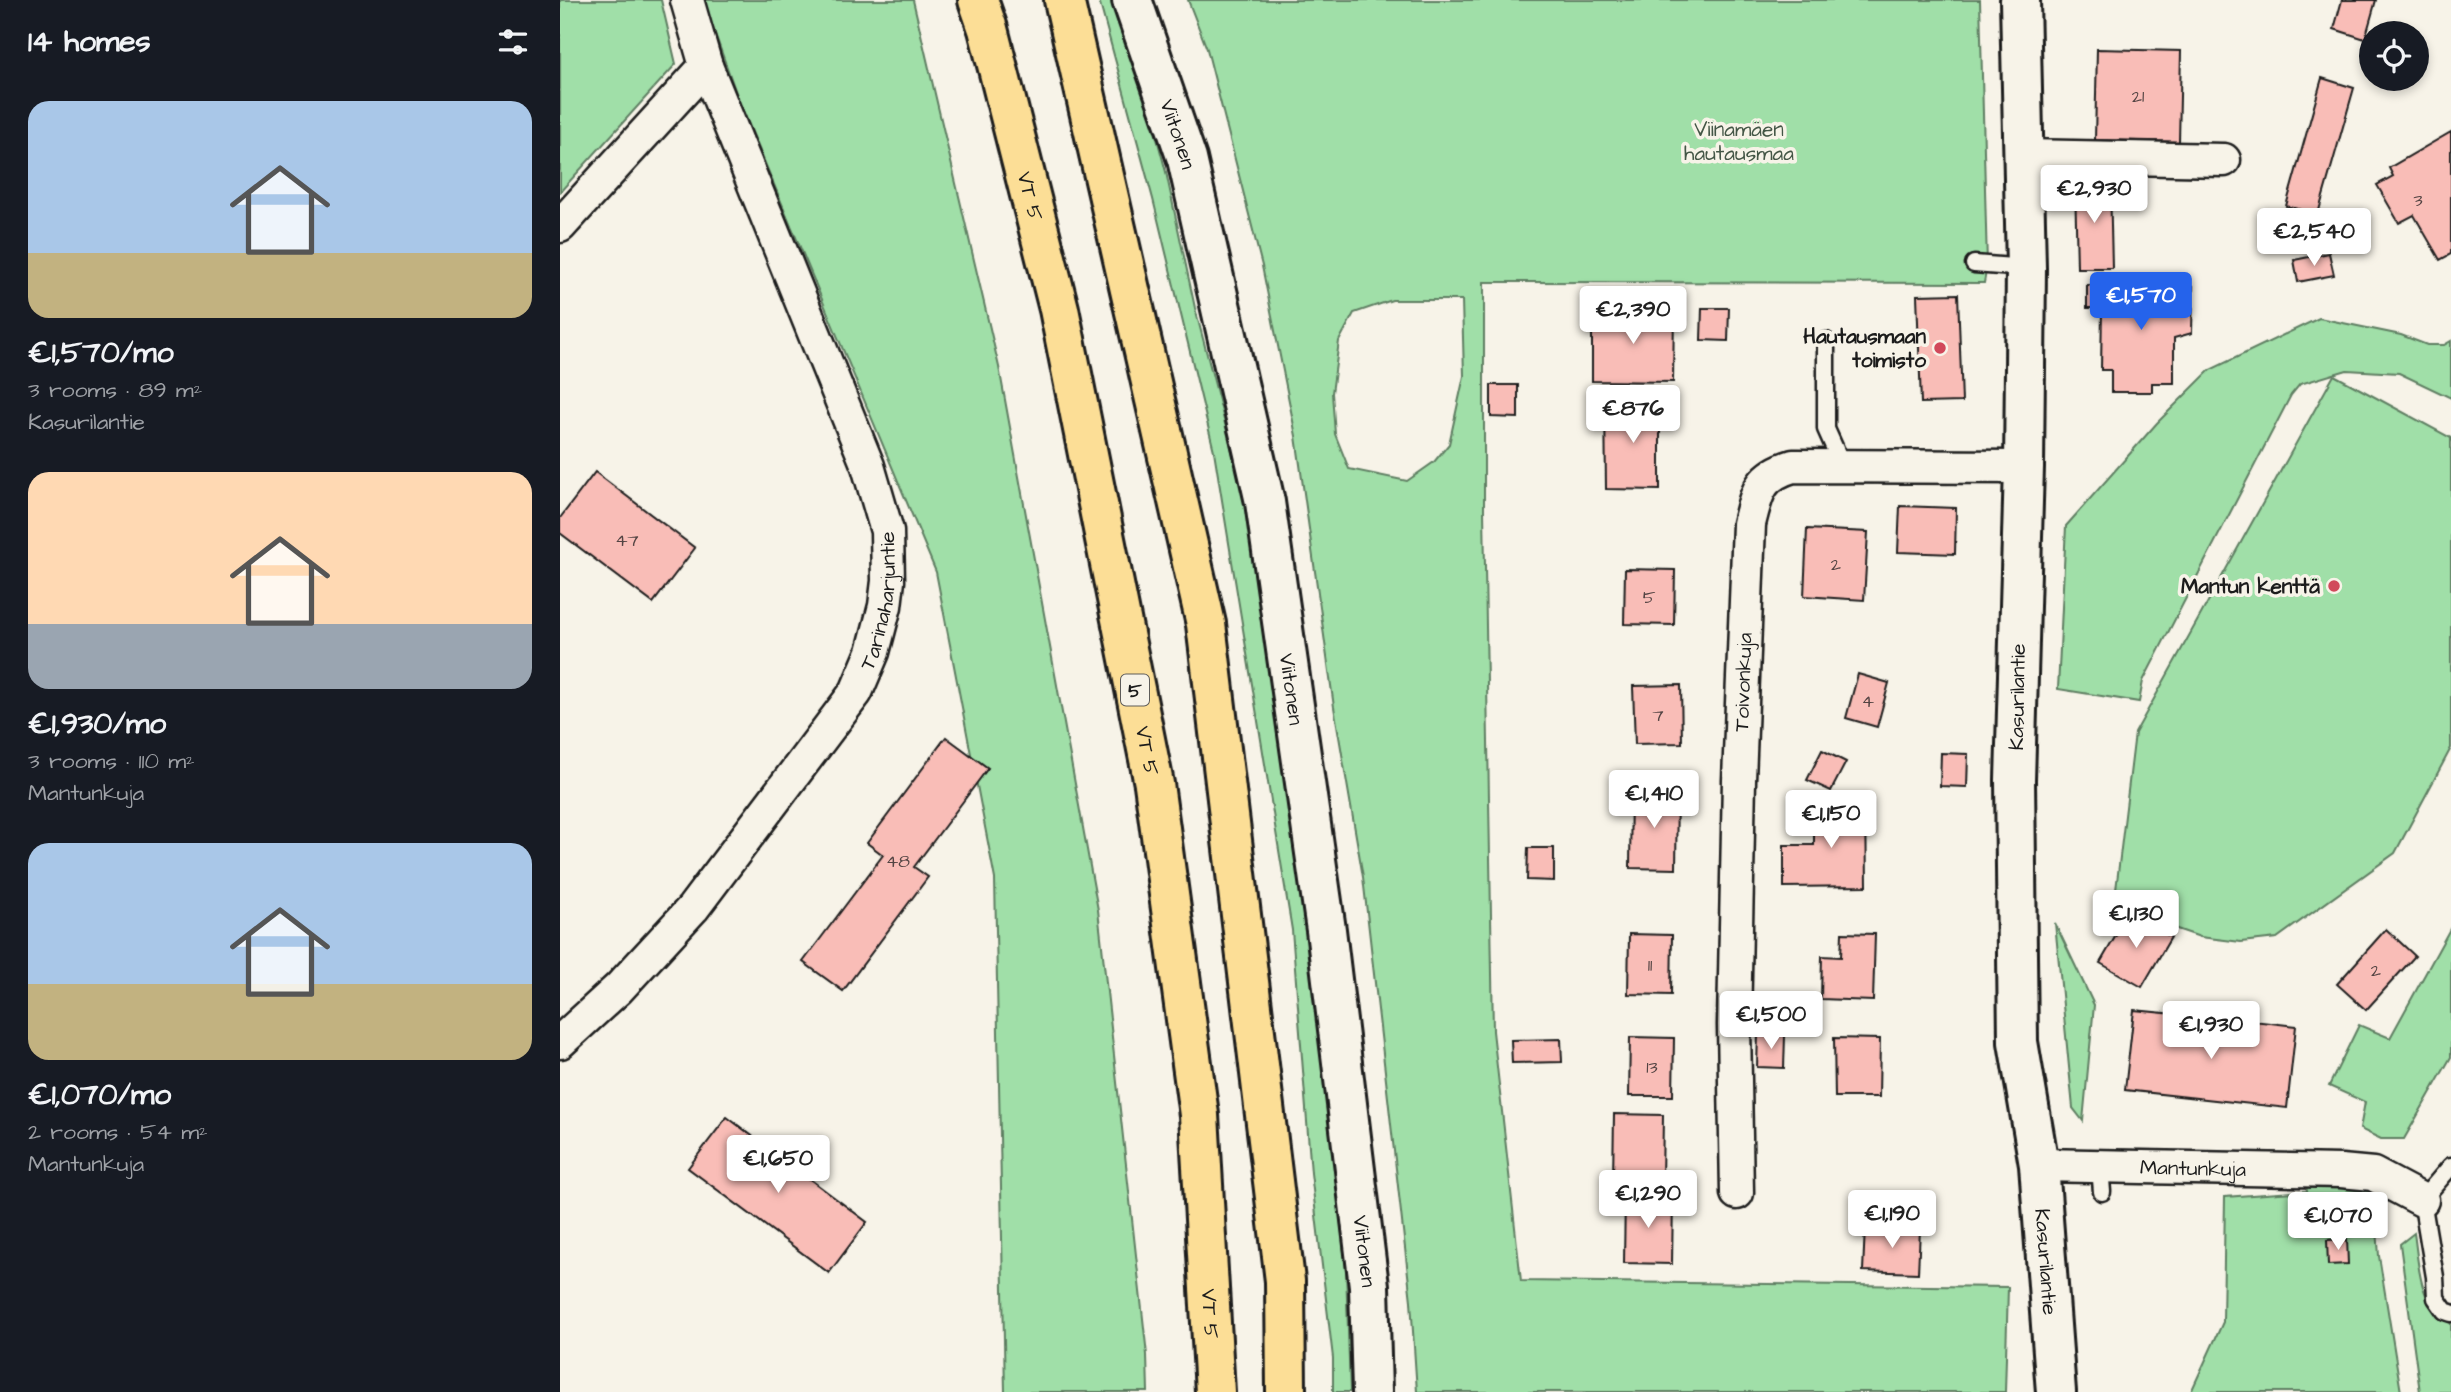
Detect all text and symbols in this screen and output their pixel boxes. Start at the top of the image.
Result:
text: 14 homes [28,21,151,63]
map controls [2359,21,2429,91]
button: locate [2359,21,2429,91]
icon: filters [494,23,532,61]
house number: 21 [2132,84,2144,109]
street label: Viitonen [1152,95,1203,172]
park label: Viinamäen hautausmaa [1684,115,1794,168]
icon: home [217,147,343,273]
pin: €2,930 [2037,166,2151,225]
street label: VT 5 [1010,169,1050,224]
text: €2,930 [2057,172,2131,204]
house number: 3 [2413,188,2423,213]
pin: €2,540 [2257,208,2371,268]
text: €2,540 [2273,215,2355,247]
pin: €1,570 [2084,272,2198,332]
text: €1,570 [2106,279,2176,311]
pin: €2,390 [1576,286,1690,346]
text: €2,390 [1596,293,1670,325]
place label: Hautausmaan toimisto [1803,322,1926,375]
text: €1,570/mo [28,332,174,374]
marker: Hautausmaan toimisto [1932,340,1948,356]
text: 3 rooms · 89 m² [28,374,202,406]
pin: €876 [1592,386,1674,445]
text: €876 [1602,392,1664,424]
text: Kasurilantie [28,406,145,438]
icon: home [217,518,343,644]
house number: 47 [615,528,639,553]
street label: Tarinaharjuntie [853,531,903,675]
house number: 2 [1831,552,1842,577]
place label: Mantun kenttä [2181,572,2320,601]
marker: Mantun kenttä [2326,578,2342,594]
house number: 5 [1643,585,1656,610]
street label: Toivonkuja [1727,632,1760,732]
street label: Kasurilantie [2002,643,2033,751]
street label: Viitonen [1272,651,1311,727]
road number: 5 [1121,674,1149,706]
house number: 4 [1862,689,1874,714]
text: €1,930/mo [28,703,166,745]
house number: 7 [1652,703,1664,728]
street label: VT 5 [1128,724,1166,778]
text: 3 rooms · 110 m² [28,745,195,777]
pin: €1,410 [1597,770,1711,830]
text: Mantunkuja [28,777,144,809]
text: €1,410 [1625,777,1683,809]
pin: €1,150 [1774,790,1888,850]
text: €1,150 [1801,797,1861,829]
house number: 48 [886,849,910,874]
icon: home [217,889,343,1015]
pin: €1,130 [2079,890,2193,950]
text: €1,130 [2109,897,2163,929]
house number: 11 [1648,953,1652,978]
house number: 2 [2371,958,2382,983]
pin: €1,500 [1714,992,1828,1051]
text: €1,500 [1736,998,1806,1030]
pin: €1,930 [2154,1002,2268,1061]
text: €1,930 [2179,1008,2243,1040]
house number: 13 [1646,1055,1658,1080]
text: €1,070/mo [28,1074,171,1116]
text: 2 rooms · 54 m² [28,1116,208,1148]
pin: €1,650 [721,1136,835,1195]
text: €1,650 [743,1142,813,1174]
text: Mantunkuja [28,1148,144,1180]
street label: Mantunkuja [2140,1153,2247,1184]
pin: €1,290 [1591,1170,1705,1230]
text: €1,290 [1615,1177,1681,1209]
pin: €1,190 [1835,1190,1949,1250]
pin: €1,070 [2281,1192,2395,1252]
text: €1,190 [1864,1197,1920,1229]
text: €1,070 [2304,1199,2372,1231]
street label: Kasurilantie [2027,1207,2064,1316]
street label: Viitonen [1346,1214,1383,1289]
street label: VT 5 [1194,1288,1226,1339]

